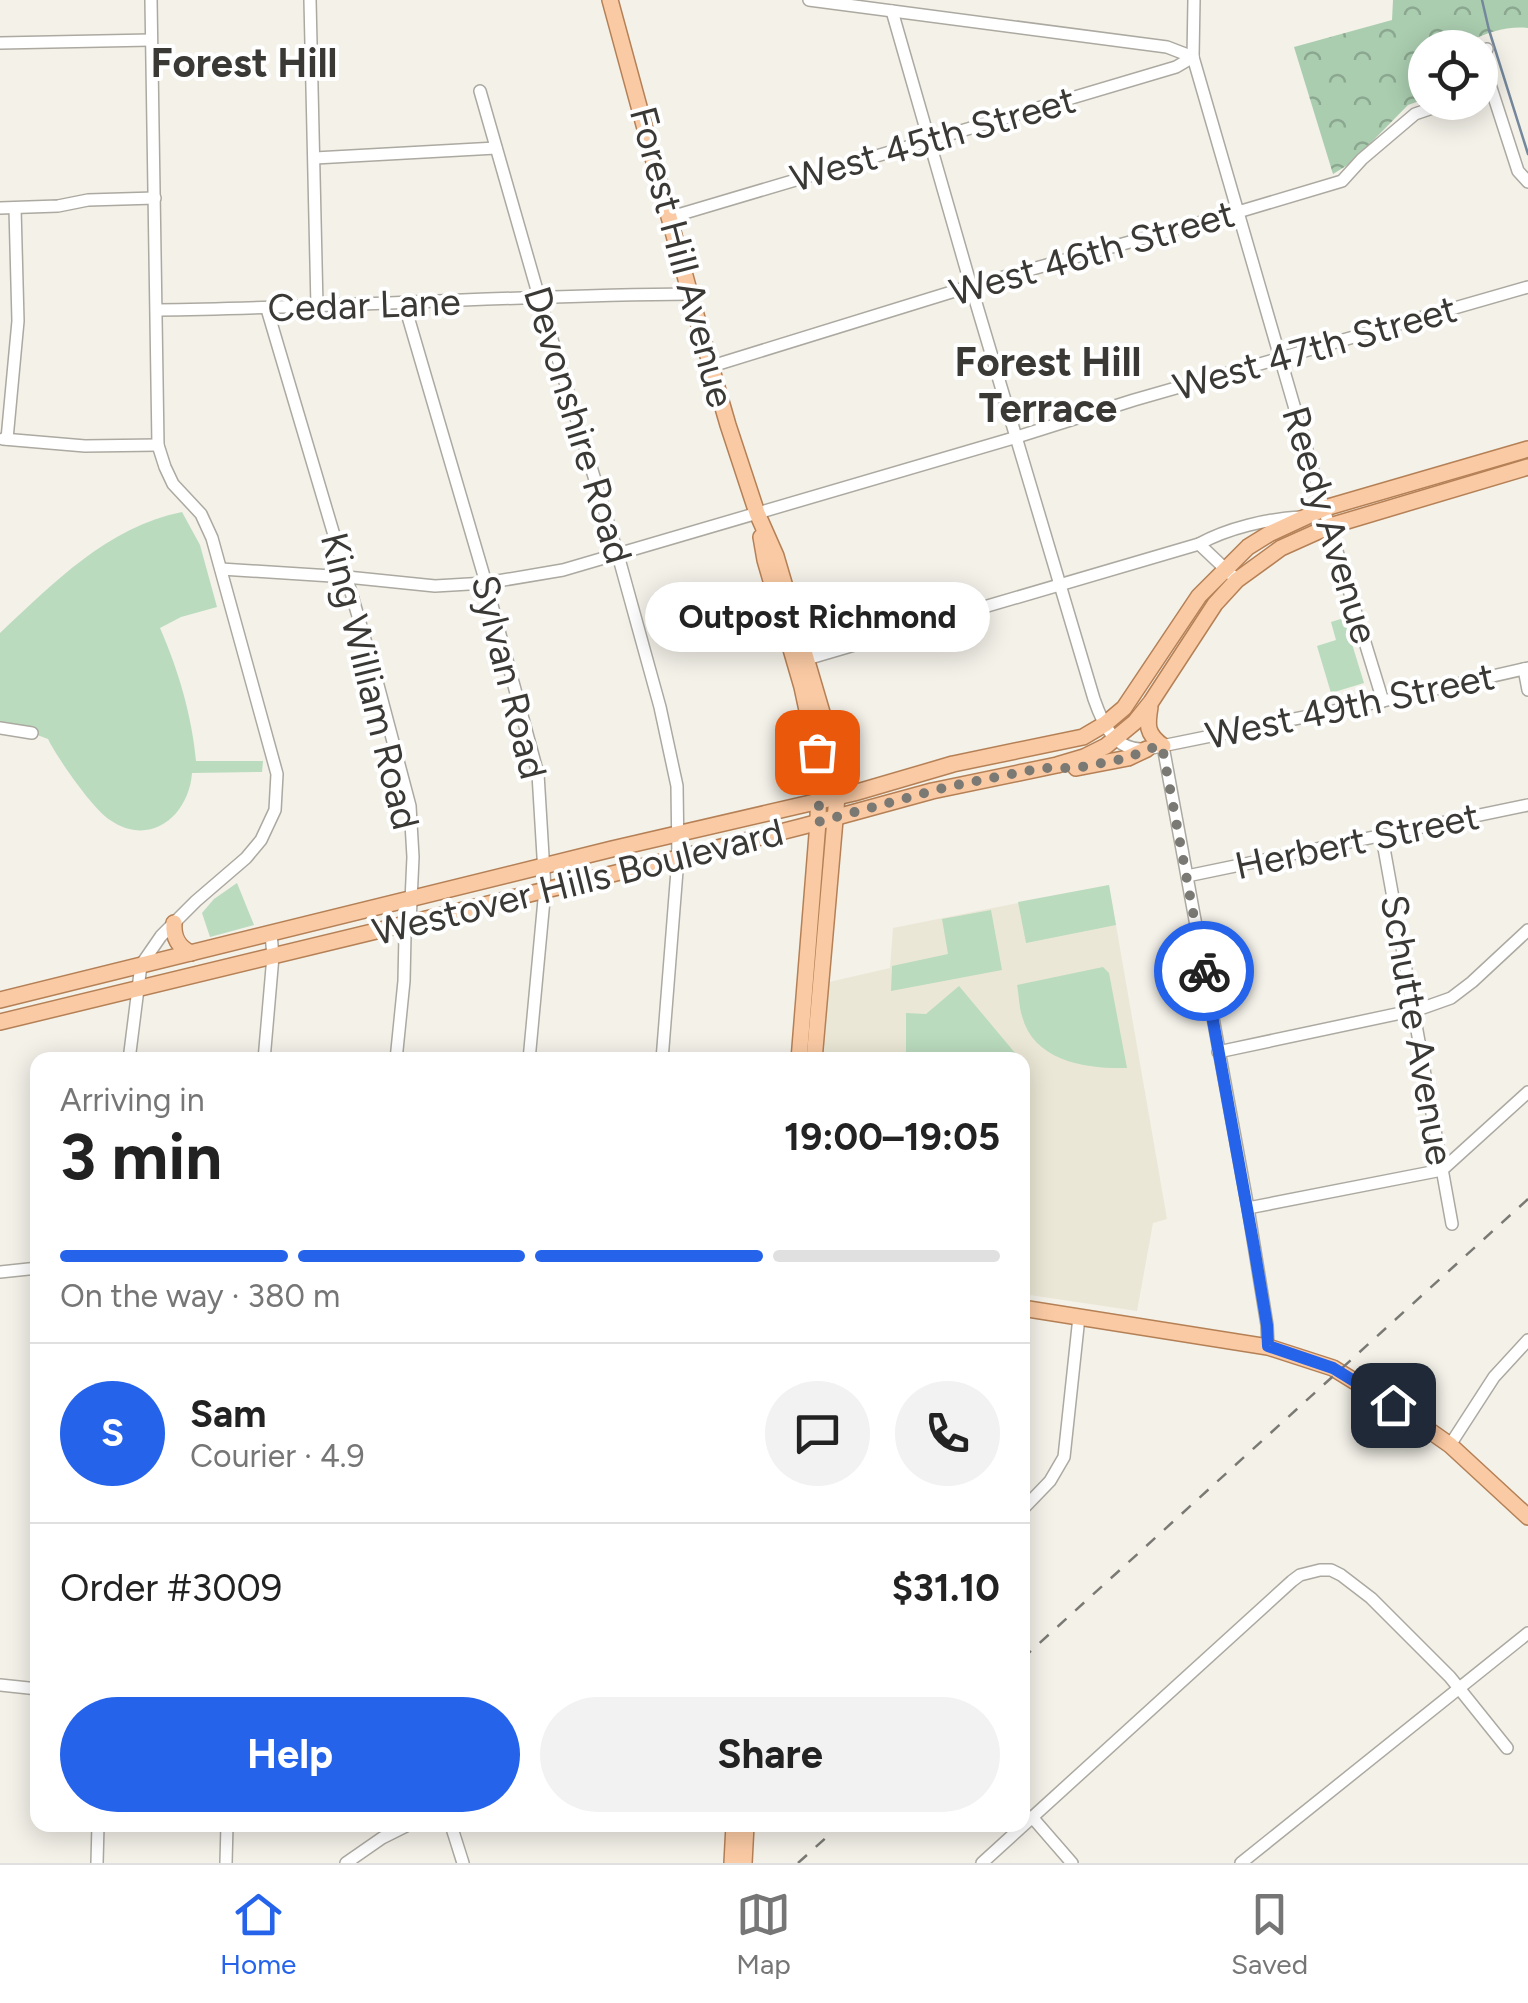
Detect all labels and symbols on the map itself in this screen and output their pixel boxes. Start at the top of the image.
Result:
district label: Forest Hill [151,39,337,87]
street label: West 45th Street [785,76,1081,202]
street label: Forest Hill Avenue [620,102,744,412]
street label: West 46th Street [945,190,1239,316]
street label: Cedar Lane [267,279,461,331]
street label: Devonshire Road [514,281,642,569]
street label: West 47th Street [1168,286,1462,410]
district label: Forest Hill Terrace [955,338,1141,432]
street label: Reedy Avenue [1272,401,1388,649]
street label: King William Road [311,528,429,834]
street label: Sylvan Road [461,570,557,784]
callout: Outpost Richmond [644,582,990,652]
street label: West 49th Street [1202,653,1498,759]
pin [775,710,860,795]
street label: Herbert Street [1231,793,1483,889]
street label: Westover Hills Boulevard [368,809,788,955]
street label: Schutte Avenue [1371,891,1463,1169]
courier [1154,921,1254,1021]
pin [1351,1363,1436,1448]

